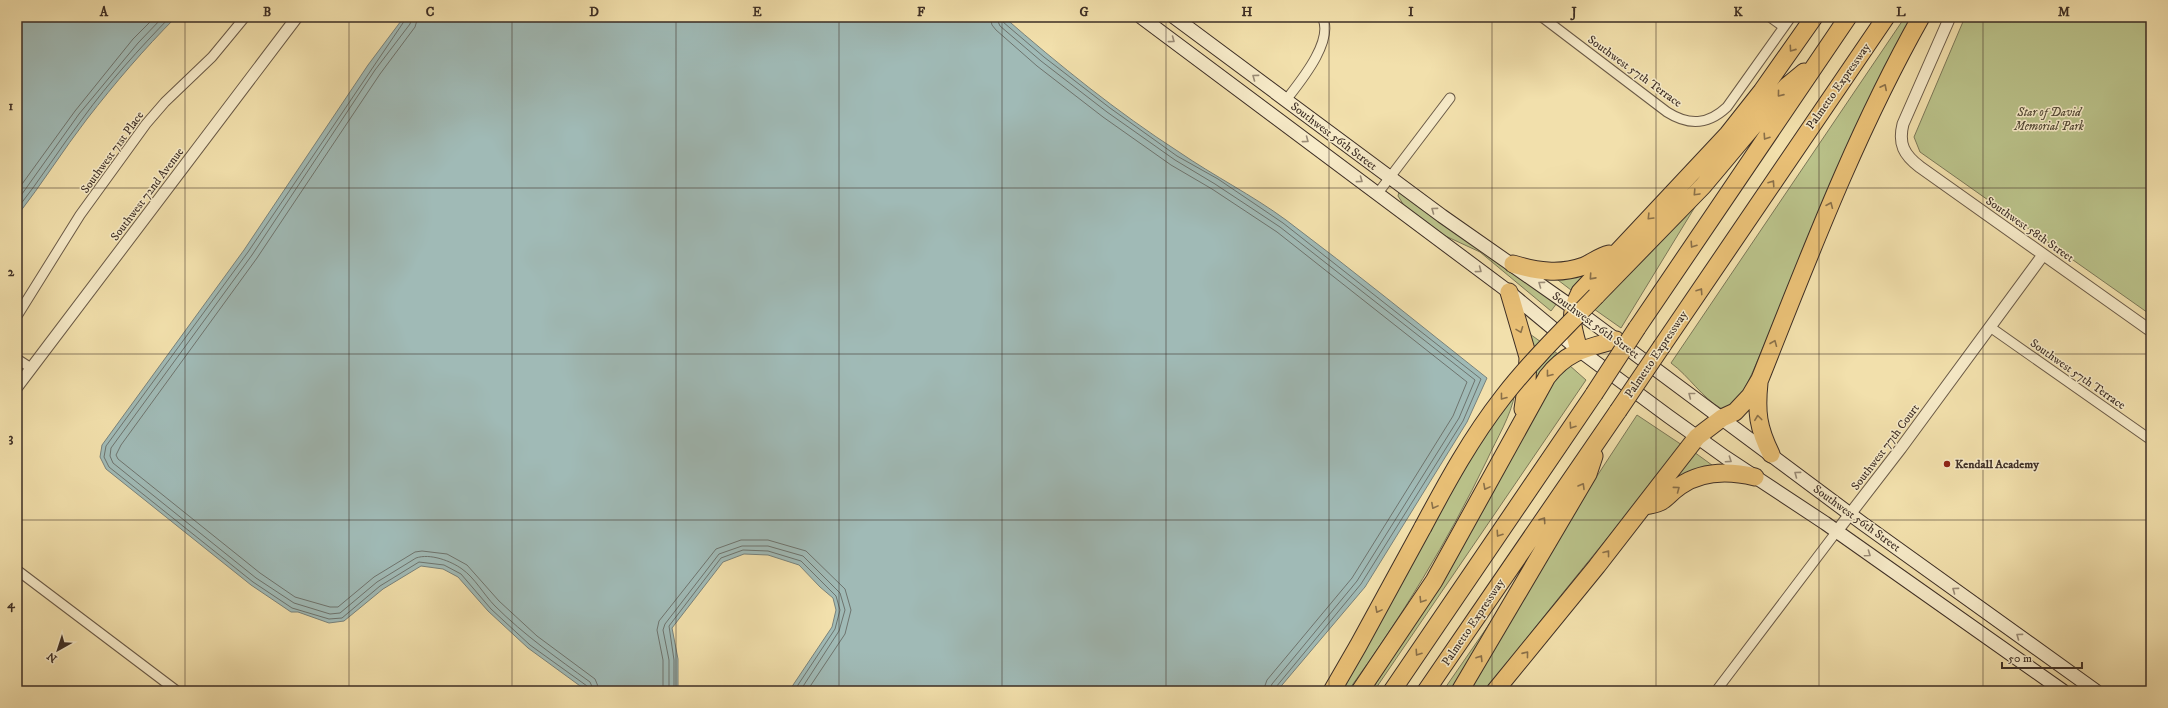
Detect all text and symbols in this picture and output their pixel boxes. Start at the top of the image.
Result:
text: A [99,4,109,20]
text: B [263,4,271,20]
text: C [426,4,435,20]
text: D [589,4,599,20]
text: E [752,4,762,20]
text: F [917,4,926,20]
text: G [1079,4,1089,20]
text: H [1242,4,1253,20]
text: I [1408,4,1414,20]
text: J [1569,4,1577,21]
text: K [1733,4,1743,20]
text: L [1896,4,1906,20]
text: M [2058,4,2070,20]
street label: Southwest 57th Terrace [1585,32,1685,111]
one-way arrow [1168,35,1175,42]
street label: Palmetto Expressway [1803,40,1874,132]
one-way arrow [1789,45,1797,52]
one-way arrow [1252,75,1259,82]
one-way arrow [1879,84,1887,91]
one-way arrow [1777,89,1784,96]
text: 1 [9,98,14,114]
street label: Southwest 56th Street [1288,99,1380,174]
park label: Star of David Memorial Park [2013,105,2084,134]
street label: Southwest 71st Place [78,108,147,196]
one-way arrow [1764,133,1771,140]
one-way arrow [1301,135,1308,142]
street label: Southwest 72nd Avenue [108,145,187,244]
one-way arrow [1355,175,1362,182]
one-way arrow [1768,180,1775,187]
one-way arrow [1693,188,1701,196]
street label: Southwest 58th Street [1983,193,2077,265]
one-way arrow [1825,201,1833,208]
one-way arrow [1432,208,1439,215]
one-way arrow [1647,212,1655,220]
one-way arrow [1691,241,1698,248]
text: 2 [8,264,15,280]
one-way arrow [1474,265,1481,272]
one-way arrow [1590,273,1597,280]
one-way arrow [1538,282,1545,289]
one-way arrow [1695,288,1703,295]
street label: Southwest 56th Street [1549,289,1642,362]
street label: Palmetto Expressway [1622,308,1691,401]
one-way arrow [1516,326,1524,333]
street label: Southwest 57th Terrace [2027,336,2128,413]
one-way arrow [1770,339,1778,346]
one-way arrow [1547,369,1554,376]
one-way arrow [1501,392,1508,399]
one-way arrow [1688,392,1695,399]
street label: Southwest 77th Court [1848,401,1923,493]
one-way arrow [1754,415,1763,421]
one-way arrow [1569,422,1577,429]
text: 3 [9,430,14,446]
one-way arrow [1725,455,1732,462]
place label: Kendall Academy [1955,457,2039,472]
marker: Kendall Academy [1942,459,1952,469]
one-way arrow [1794,471,1801,479]
street label: Southwest 56th Street [1810,482,1903,555]
one-way arrow [1484,483,1491,491]
one-way arrow [1577,483,1584,490]
one-way arrow [1673,487,1680,494]
one-way arrow [1431,502,1439,509]
one-way arrow [1538,518,1545,525]
one-way arrow [1497,529,1504,536]
one-way arrow [1864,549,1871,556]
one-way arrow [1602,550,1609,557]
street label: Palmetto Expressway [1439,576,1508,669]
one-way arrow [1952,588,1959,595]
text: 4 [6,596,15,613]
one-way arrow [1419,596,1427,603]
one-way arrow [1375,606,1382,614]
north arrow [38,630,78,670]
one-way arrow [2016,634,2023,641]
scale bar [2002,644,2082,670]
one-way arrow [1416,648,1423,655]
text: N [44,649,60,665]
one-way arrow [1521,651,1528,658]
text: 50 m [2008,651,2032,666]
one-way arrow [1476,655,1483,662]

